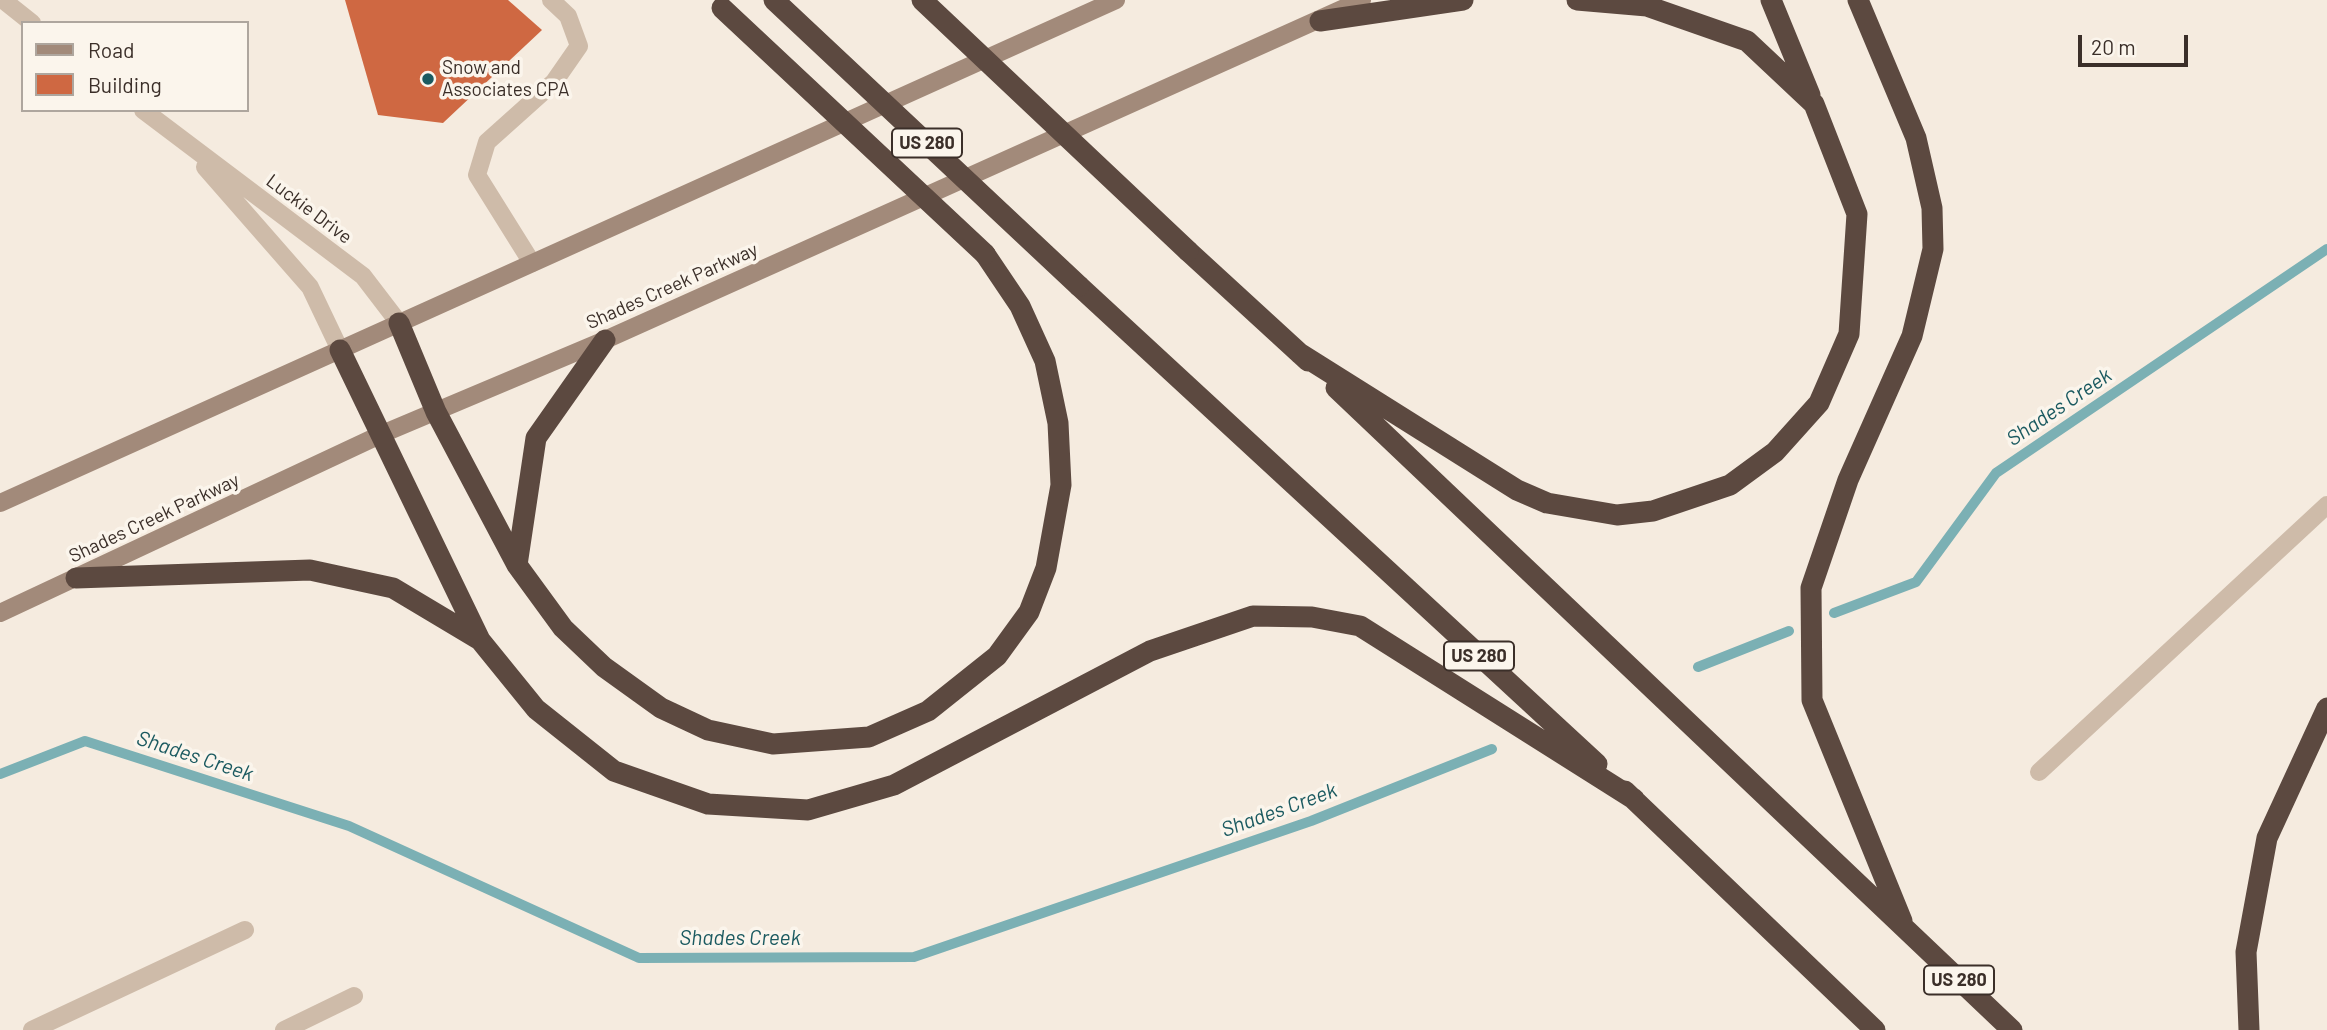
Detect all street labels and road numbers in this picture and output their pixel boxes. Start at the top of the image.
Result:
road number: US 280 [892,128,962,158]
street label: Luckie Drive [262,169,356,249]
street label: Shades Creek Parkway [583,238,761,334]
street label: Shades Creek Parkway [65,468,243,568]
road number: US 280 [1444,642,1514,670]
road number: US 280 [1924,965,1994,995]

